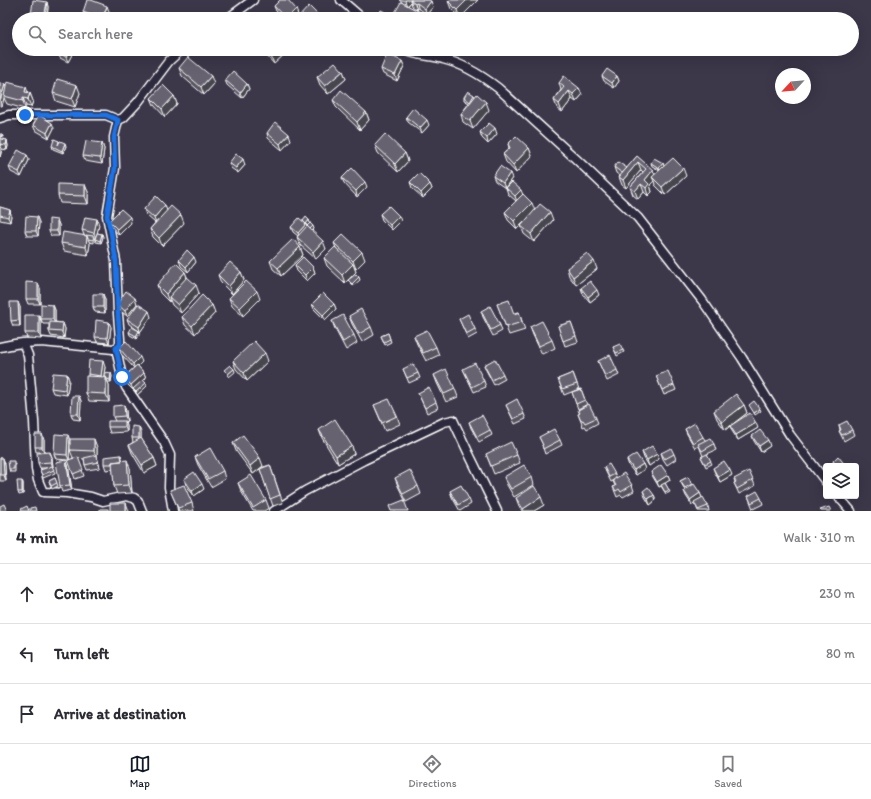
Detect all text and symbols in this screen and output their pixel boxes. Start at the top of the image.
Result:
search box [12,12,859,56]
icon: search [26,23,48,45]
text: Search here [58,25,133,43]
north arrow [775,68,811,104]
route end [16,106,34,124]
route start [113,368,131,386]
map controls [823,463,859,499]
button: layers [823,463,859,499]
text: 4 min [16,527,58,547]
text: Walk · 310 m [783,530,855,545]
icon: ahead [16,583,38,605]
text: Continue [54,585,113,603]
text: 230 m [819,586,855,601]
icon: left [16,643,38,665]
text: Turn left [54,645,109,663]
text: 80 m [826,646,855,661]
icon: arrive [16,703,38,725]
text: Arrive at destination [54,705,186,723]
tab: Map [129,753,151,790]
tab: Directions [408,753,457,790]
tab: Saved [714,753,742,790]

